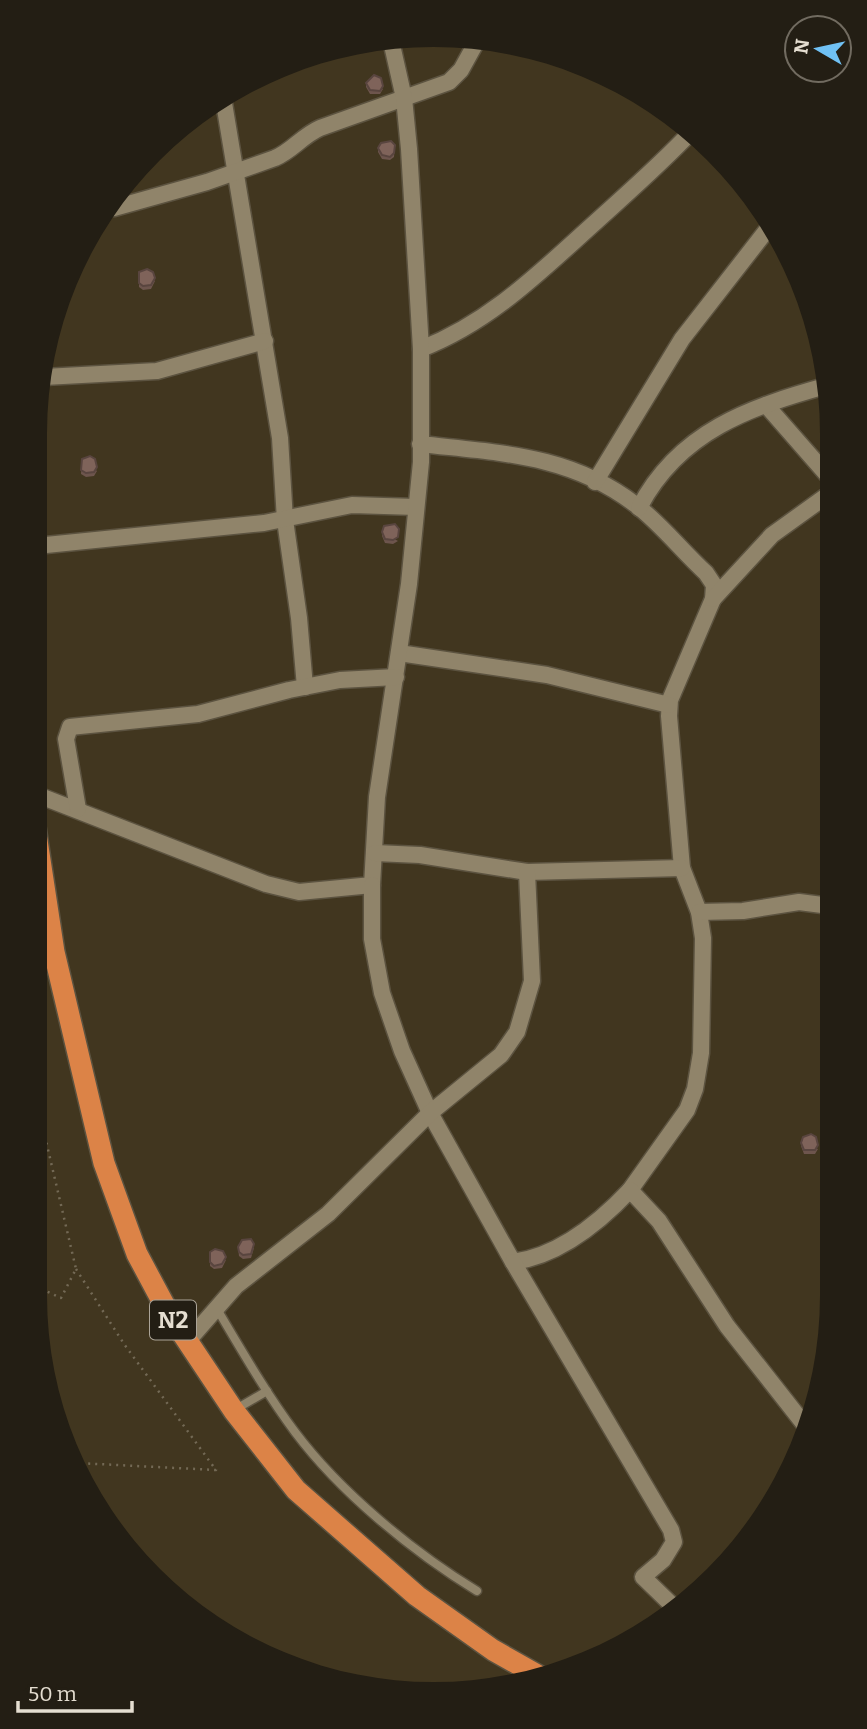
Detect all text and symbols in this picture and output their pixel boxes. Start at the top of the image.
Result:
north arrow [783,14,853,84]
text: N [789,37,814,55]
road number: N2 [150,1301,196,1340]
scale bar [18,1670,131,1714]
text: 50 m [28,1681,77,1707]

